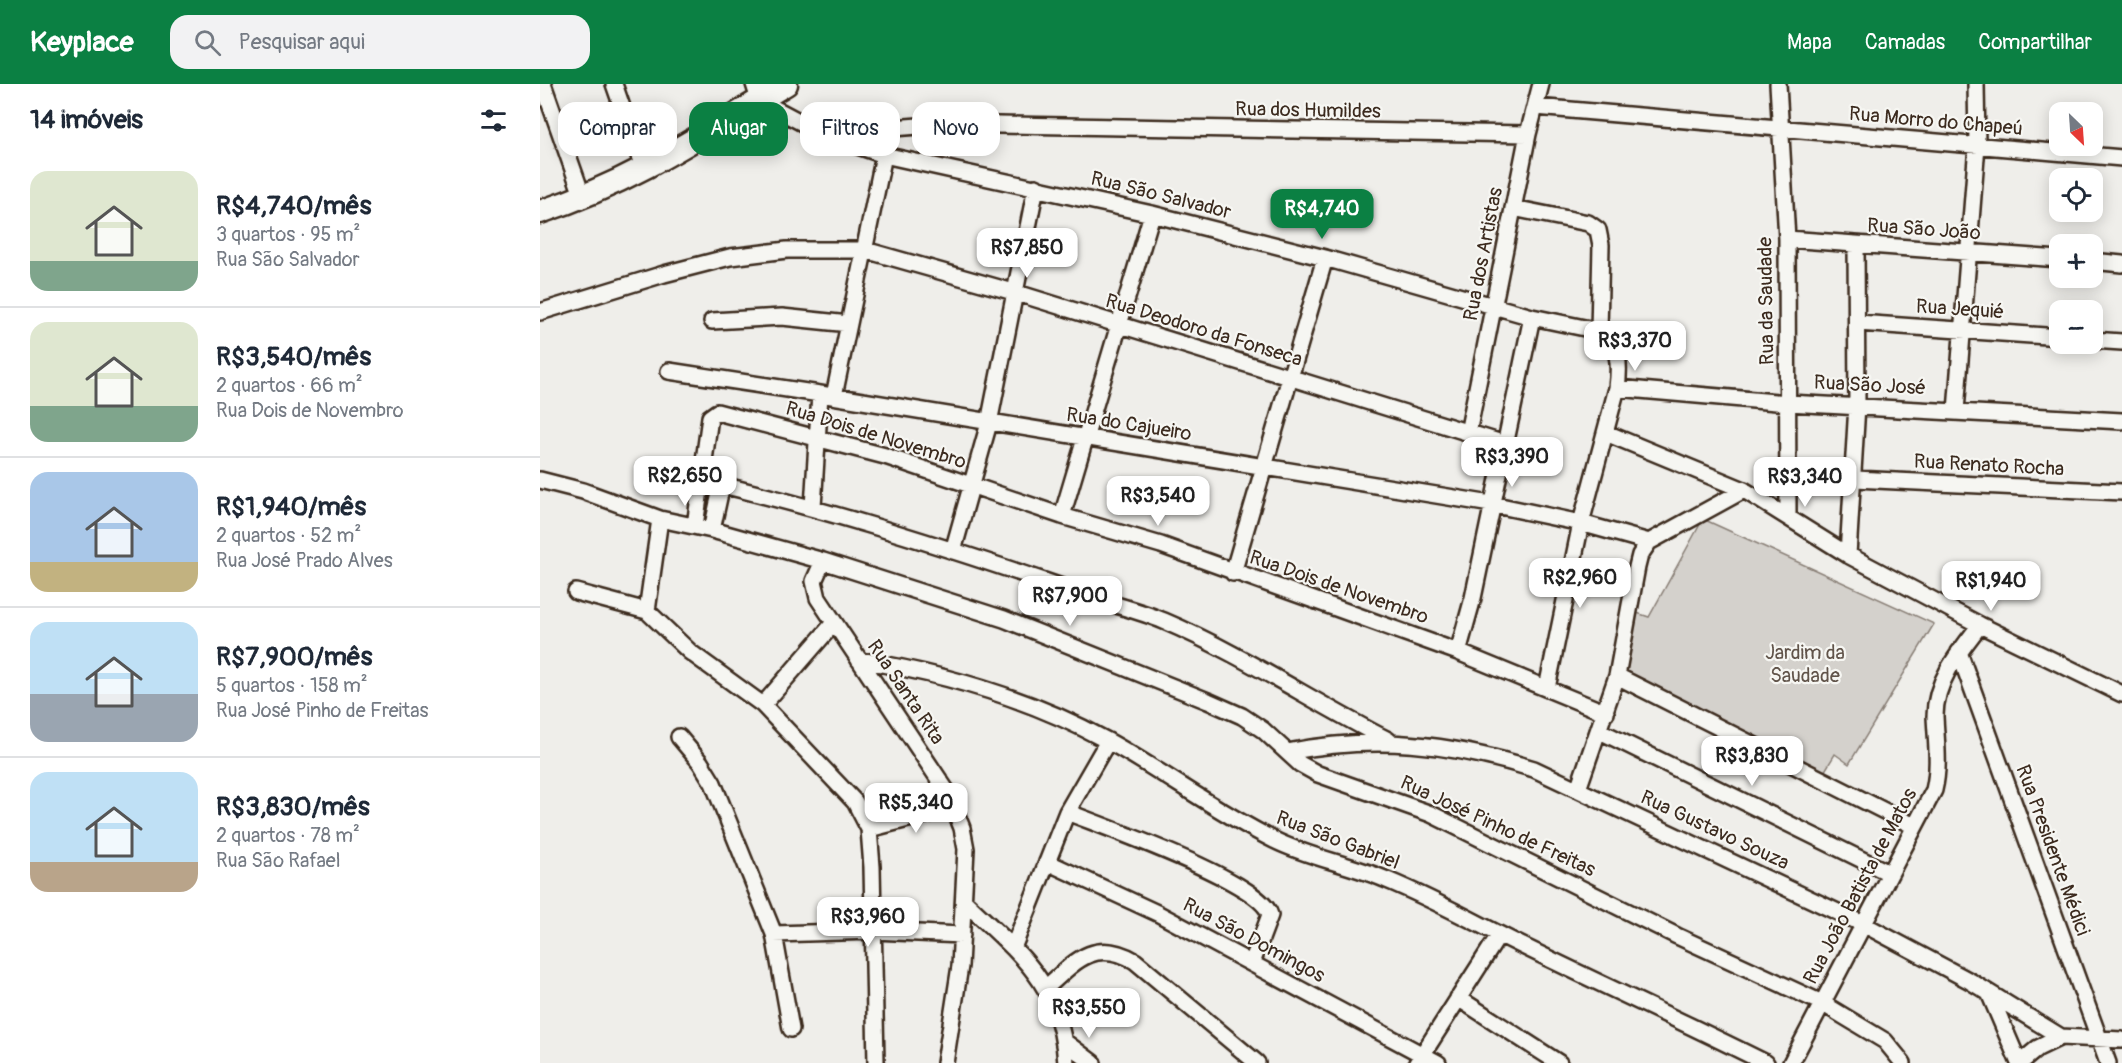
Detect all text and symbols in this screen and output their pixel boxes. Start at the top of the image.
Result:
search box [170,15,590,69]
text: Keyplace [30,25,134,60]
icon: search [191,26,224,59]
text: Pesquisar aqui [239,28,365,56]
text: Mapa [1787,29,1832,56]
text: Camadas [1865,29,1945,56]
text: Compartilhar [1978,29,2092,56]
street label: Rua dos Humildes [1235,96,1381,124]
street label: Rua Morro do Chapeú [1848,101,2024,141]
chip: Comprar [558,102,677,156]
chip: Alugar [689,102,788,156]
chip: Filtros [800,102,900,156]
chip: Novo [912,102,1000,156]
north arrow [2049,102,2103,156]
map controls [2049,102,2103,354]
text: 14 imóveis [30,104,143,136]
icon: filters [477,104,510,137]
street label: Rua São Salvador [1088,165,1234,225]
button: locate [2049,168,2103,222]
street label: Rua dos Artistas [1458,185,1508,323]
pin: R$4,740 [1267,189,1377,240]
text: R$4,740/mês [216,190,371,222]
icon: home [78,195,150,267]
text: R$4,740 [1285,196,1359,221]
street label: Rua São João [1866,213,1982,245]
text: 3 quartos · 95 m² [216,222,360,247]
pin: R$7,850 [972,228,1082,279]
button: + [2049,234,2103,288]
text: R$7,850 [991,235,1063,260]
street label: Rua da Saudade [1752,237,1780,365]
text: Rua São Salvador [216,247,360,272]
street label: Rua Deodoro da Fonseca [1103,288,1305,372]
street label: Rua Jequié [1915,293,2005,325]
button: − [2049,300,2103,354]
pin: R$3,370 [1580,321,1690,372]
text: R$3,370 [1598,328,1672,353]
text: R$3,540/mês [216,341,371,373]
icon: home [78,346,150,418]
street label: Rua São José [1813,370,1927,400]
text: 2 quartos · 66 m² [216,373,362,398]
street label: Rua Dois de Novembro [783,396,970,474]
text: Rua Dois de Novembro [216,398,404,423]
street label: Rua do Cajueiro [1065,402,1194,446]
pin: R$3,390 [1457,437,1567,488]
text: R$3,390 [1475,444,1549,469]
street label: Rua Renato Rocha [1913,449,2065,481]
pin: R$2,650 [630,456,740,507]
pin: R$3,340 [1750,457,1860,508]
text: R$2,650 [648,463,722,488]
text: R$3,340 [1767,464,1843,489]
pin: R$3,540 [1103,476,1213,527]
text: R$3,540 [1121,483,1195,508]
text: R$1,940/mês [216,491,366,523]
icon: home [78,496,150,568]
text: 2 quartos · 52 m² [216,523,361,548]
street label: Rua Dois de Novembro [1246,545,1432,629]
text: Rua José Prado Alves [216,548,393,573]
pin: R$2,960 [1525,558,1635,609]
pin: R$1,940 [1936,561,2046,612]
text: R$2,960 [1543,565,1617,590]
text: R$1,940 [1956,568,2026,593]
pin: R$7,900 [1015,576,1125,627]
text: R$7,900 [1032,583,1108,608]
street label: Rua Santa Rita [862,635,950,749]
park label: Jardim da Saudade [1765,640,1845,688]
text: R$7,900/mês [216,641,372,673]
icon: home [78,646,150,718]
text: 5 quartos · 158 m² [216,673,368,698]
text: Rua José Pinho de Freitas [216,698,428,723]
pin: R$3,830 [1697,736,1807,787]
text: R$3,830 [1715,743,1789,768]
street label: Rua Presidente Médici [2010,761,2096,939]
street label: Rua José Pinho de Freitas [1396,770,1600,882]
pin: R$5,340 [861,783,971,834]
street label: Rua João Batista de Matos [1798,784,1922,988]
street label: Rua Gustavo Souza [1637,785,1793,875]
text: R$5,340 [879,790,953,815]
text: R$3,830/mês [216,791,370,823]
icon: home [78,796,150,868]
street label: Rua São Gabriel [1273,805,1403,875]
text: 2 quartos · 78 m² [216,823,360,848]
text: Rua São Rafael [216,848,340,873]
street label: Rua São Domingos [1179,892,1329,988]
pin: R$3,960 [813,897,923,948]
text: R$3,960 [831,904,905,929]
pin: R$3,550 [1034,988,1144,1039]
text: R$3,550 [1052,995,1126,1020]

